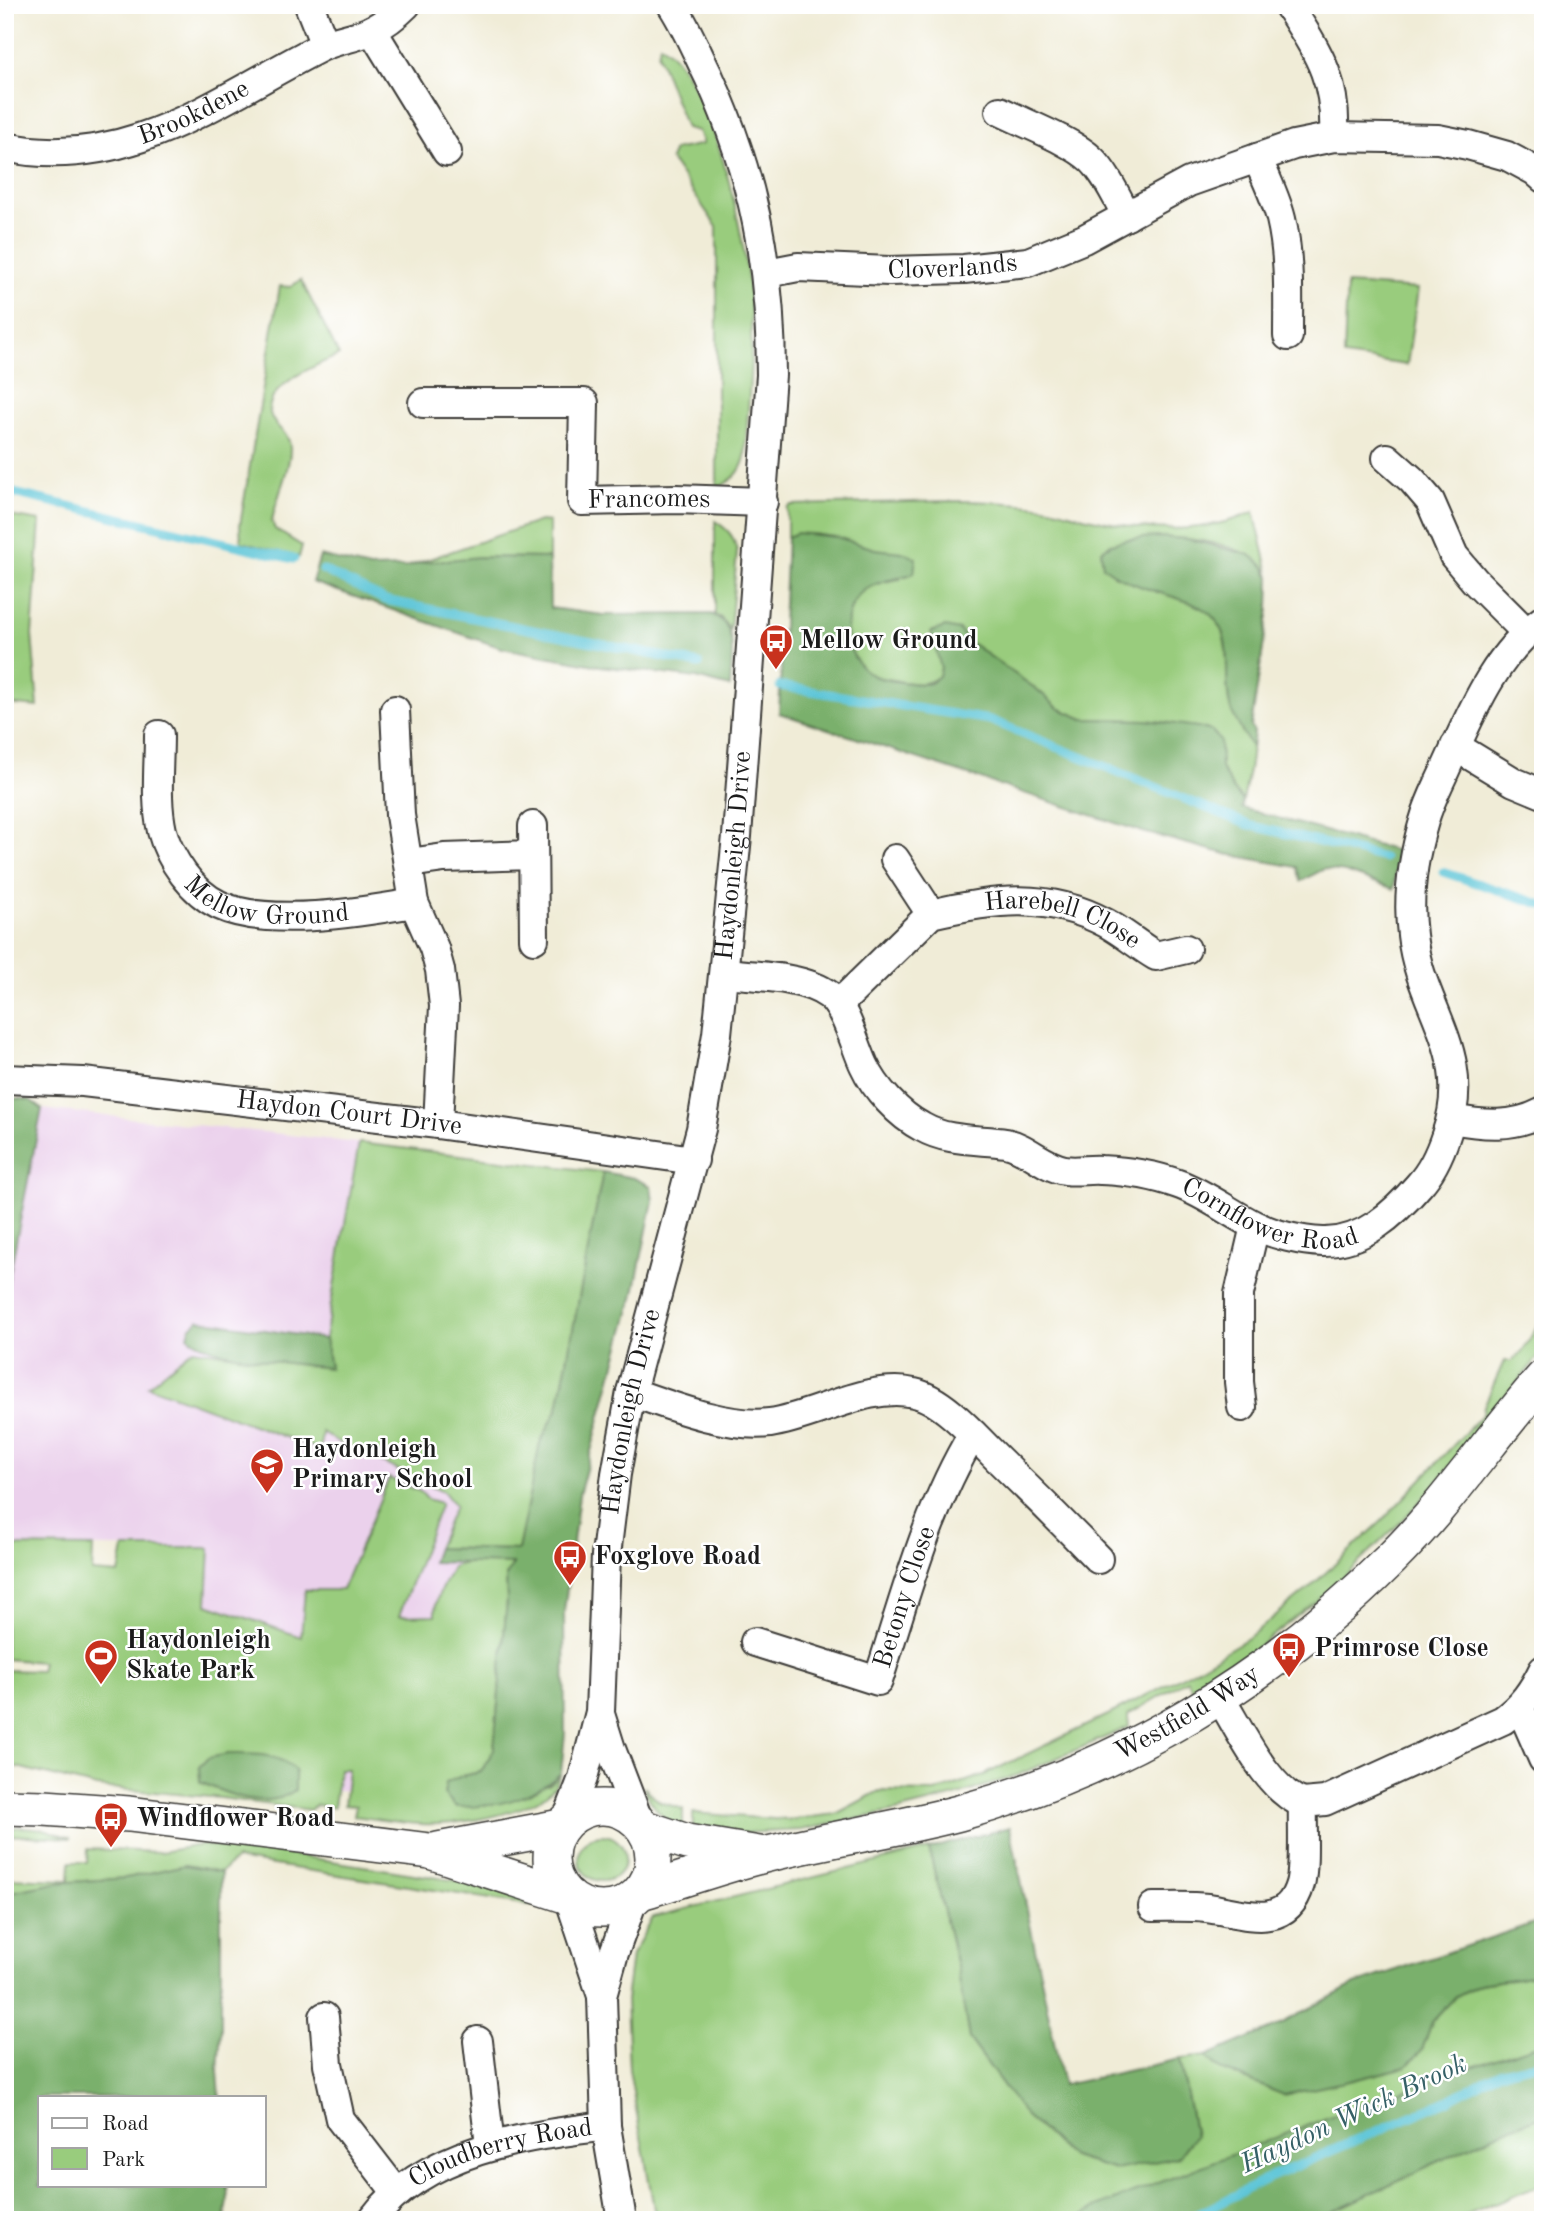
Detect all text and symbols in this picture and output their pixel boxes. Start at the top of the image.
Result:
street label: Brookdene [135,76,254,150]
street label: Cloverlands [887,250,1019,284]
street label: Francomes [587,486,711,514]
bus stop icon: Mellow Ground [757,622,795,671]
place label: Mellow Ground [800,628,977,654]
street label: Haydonleigh Drive [712,750,756,962]
street label: Mellow Ground [179,871,350,930]
street label: Harebell Close [983,888,1145,954]
street label: Haydon Court Drive [235,1087,464,1140]
street label: Cornflower Road [1178,1174,1362,1255]
street label: Haydonleigh Drive [598,1306,666,1516]
place label: Haydonleigh Primary School [292,1437,473,1493]
school or university icon: Haydonleigh Primary School [248,1446,286,1495]
street label: Betony Close [870,1523,941,1671]
bus stop icon: Foxglove Road [551,1538,589,1587]
place label: Foxglove Road [594,1544,761,1570]
place label: Haydonleigh Skate Park [126,1628,271,1684]
bus stop icon: Primrose Close [1270,1630,1308,1679]
place label: Primrose Close [1314,1636,1489,1662]
sports icon: Haydonleigh Skate Park [82,1637,120,1686]
street label: Westfield Way [1111,1661,1265,1766]
bus stop icon: Windflower Road [92,1800,130,1849]
place label: Windflower Road [136,1806,335,1832]
water label: Haydon Wick Brook [1236,2050,1472,2180]
legend [38,2096,266,2186]
text: Road [102,2114,149,2135]
street label: Cloudberry Road [404,2115,594,2193]
text: Park [102,2150,145,2171]

